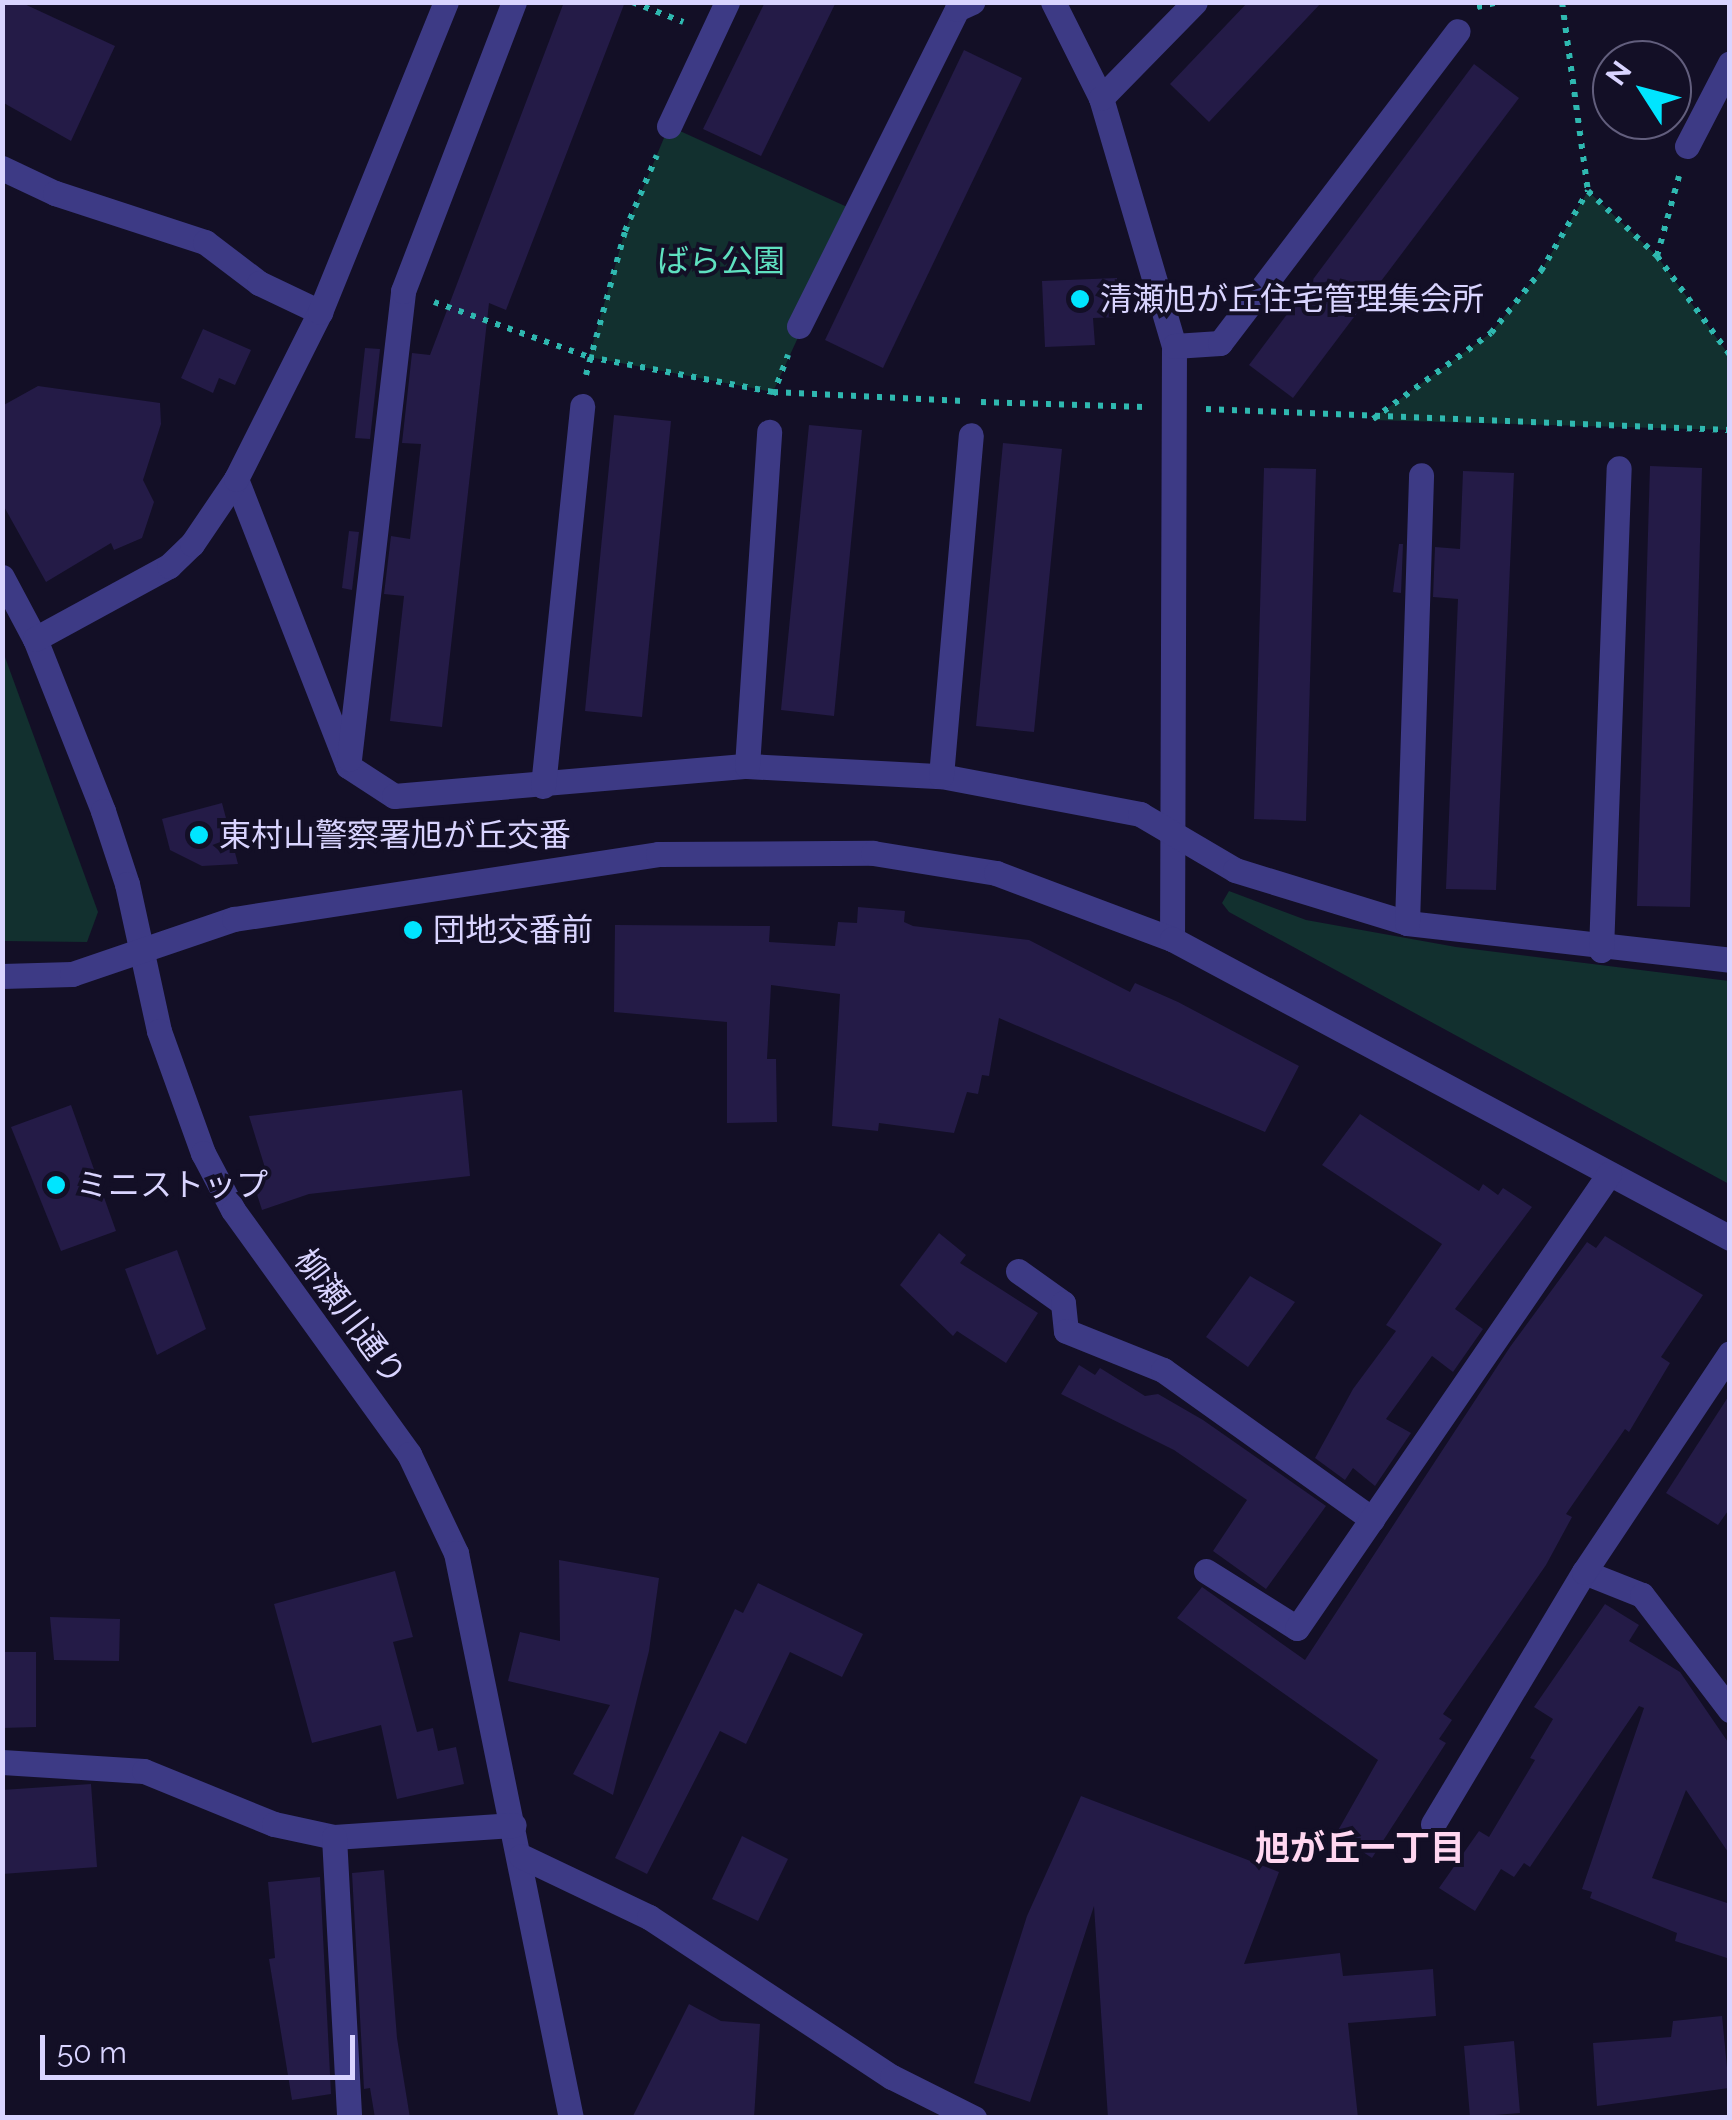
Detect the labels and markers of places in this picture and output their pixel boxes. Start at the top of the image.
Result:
place label: 清瀬旭が丘住宅管理集会所 [1100,280,1484,318]
marker: 清瀬旭が丘住宅管理集会所 [1069,288,1091,310]
place label: 東村山警察署旭が丘交番 [219,816,571,854]
marker: 東村山警察署旭が丘交番 [188,824,210,846]
place label: 団地交番前 [433,911,593,949]
marker: 団地交番前 [402,919,424,941]
place label: ミニストップ [76,1166,268,1204]
marker: ミニストップ [45,1174,67,1196]

